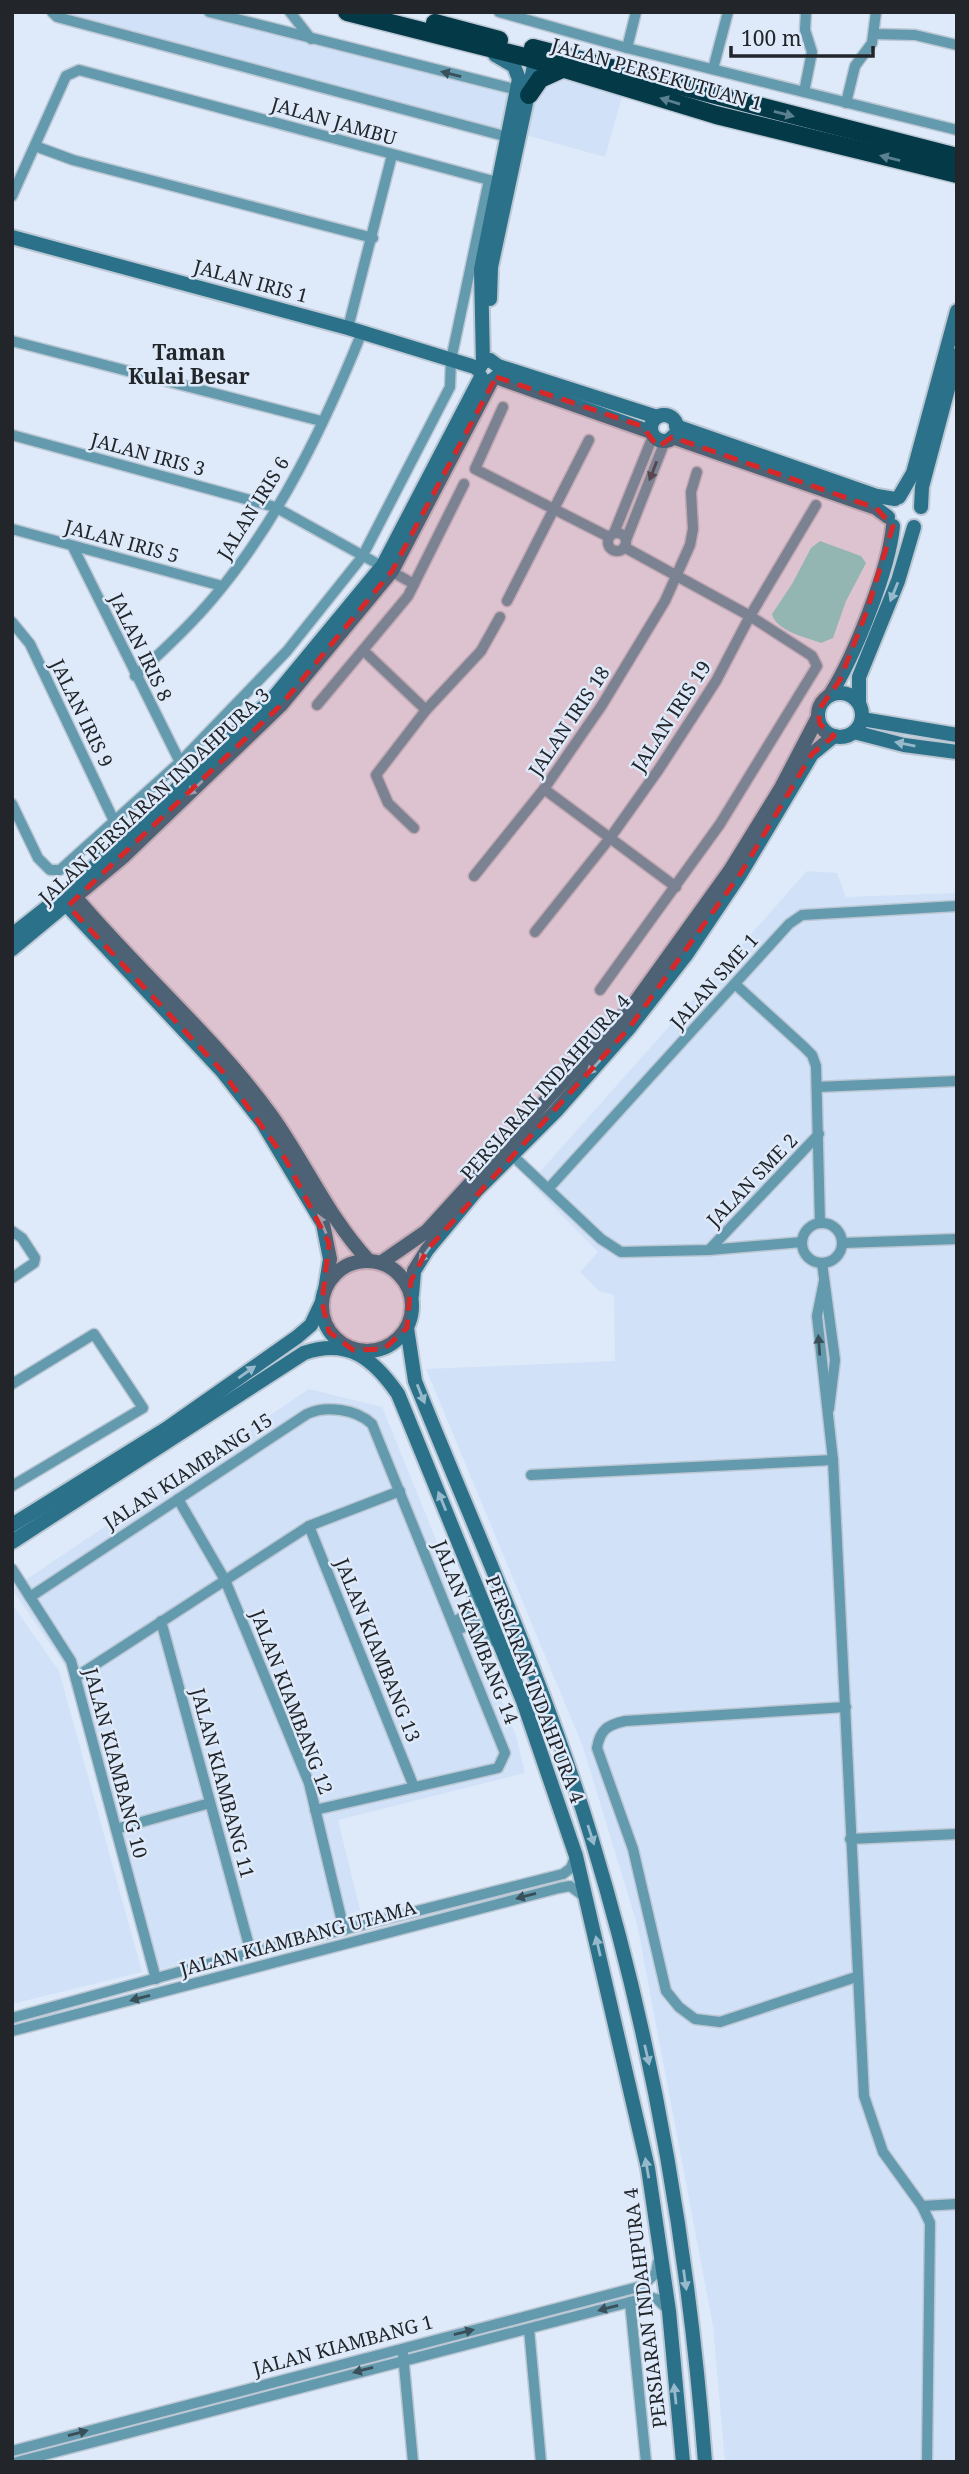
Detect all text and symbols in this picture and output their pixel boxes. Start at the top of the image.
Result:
scale bar [731,14,873,58]
text: 100 m [741,24,802,52]
street label: JALAN PERSEKUTUAN 1 [548,31,765,117]
one-way arrow [440,68,462,79]
street label: JALAN JAMBU [267,90,400,151]
one-way arrow [660,95,681,106]
one-way arrow [773,108,795,119]
one-way arrow [879,152,901,163]
street label: JALAN IRIS 1 [190,253,311,309]
district label: Taman Kulai Besar [128,338,250,390]
street label: JALAN IRIS 3 [87,426,208,482]
street label: JALAN IRIS 6 [210,451,295,565]
one-way arrow [647,460,658,481]
street label: JALAN IRIS 5 [61,513,182,569]
one-way arrow [888,581,899,602]
street label: JALAN IRIS 8 [103,588,178,705]
street label: JALAN IRIS 9 [44,654,119,771]
street label: JALAN IRIS 19 [625,655,717,778]
street label: JALAN IRIS 18 [522,661,616,782]
street label: JALAN PERSIARAN INDAHPURA 3 [32,682,275,911]
one-way arrow [894,739,916,750]
one-way arrow [187,780,204,796]
street label: JALAN SME 1 [663,928,764,1035]
street label: PERSIARAN INDAHPURA 4 [454,988,636,1185]
one-way arrow [586,1058,602,1076]
street label: JALAN SME 2 [700,1128,803,1233]
one-way arrow [316,1214,328,1234]
one-way arrow [418,1245,432,1263]
one-way arrow [813,1334,824,1356]
one-way arrow [238,1365,256,1379]
one-way arrow [415,1384,426,1405]
street label: JALAN KIAMBANG 15 [98,1407,277,1536]
one-way arrow [436,1491,447,1512]
street label: JALAN KIAMBANG 14 [427,1535,525,1728]
street label: JALAN KIAMBANG 13 [329,1553,427,1746]
street label: PERSIARAN INDAHPURA 4 [480,1572,591,1807]
street label: JALAN KIAMBANG 12 [244,1605,339,1798]
street label: JALAN KIAMBANG 10 [78,1664,154,1861]
street label: JALAN KIAMBANG 11 [185,1684,261,1881]
one-way arrow [586,1825,596,1846]
one-way arrow [515,1891,537,1902]
street label: JALAN KIAMBANG UTAMA [176,1894,420,1982]
one-way arrow [593,1935,604,1957]
one-way arrow [129,1993,151,2004]
one-way arrow [641,2045,652,2067]
one-way arrow [642,2157,653,2179]
street label: PERSIARAN INDAHPURA 4 [617,2186,673,2430]
one-way arrow [680,2269,691,2291]
one-way arrow [597,2303,619,2314]
street label: JALAN KIAMBANG 1 [249,2308,436,2382]
one-way arrow [453,2326,475,2337]
one-way arrow [352,2365,374,2376]
one-way arrow [670,2383,681,2405]
one-way arrow [68,2428,89,2438]

